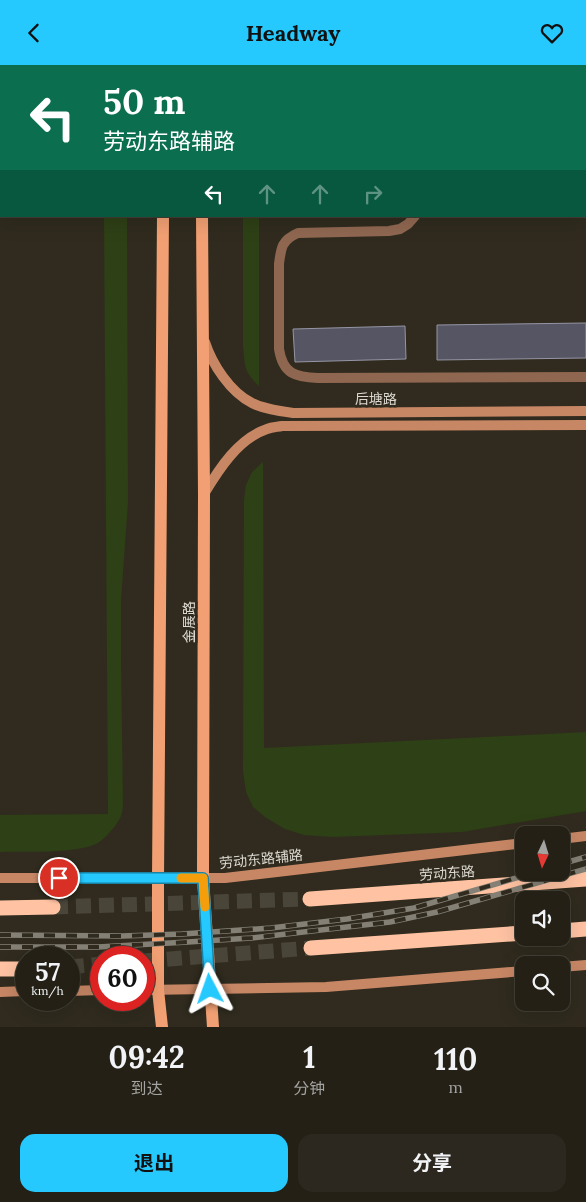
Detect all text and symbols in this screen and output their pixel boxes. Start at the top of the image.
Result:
icon: back [20,19,48,47]
text: Headway [246,19,340,47]
icon: heart [538,19,566,47]
text: 50 m [103,79,186,124]
icon: left [20,85,85,150]
text: 劳动东路辅路 [103,127,235,155]
icon: left [200,180,228,208]
icon: ahead [253,180,281,208]
icon: ahead [306,180,334,208]
icon: right [359,180,387,208]
street label: 后塘路 [355,390,397,408]
street label: 金展路 [180,601,198,643]
north arrow [515,826,570,881]
map controls [515,826,570,1011]
street label: 劳动东路辅路 [218,846,304,872]
pin [38,857,80,899]
street label: 劳动东路 [418,862,476,884]
icon: arrive [45,864,73,892]
button: sound [515,891,570,946]
speed limit sign: 60 [90,946,155,1011]
text: 57 [35,956,60,988]
button: search [515,956,570,1011]
position arrow [183,962,235,1014]
text: km/h [31,983,64,998]
text: 09:42 [109,1038,185,1076]
text: 1 [303,1038,315,1076]
text: 110 [434,1040,477,1078]
text: m [449,1077,463,1097]
text: 到达 [131,1078,163,1098]
text: 分钟 [293,1078,325,1098]
button: 退出 [20,1134,288,1192]
button: 分享 [298,1134,566,1192]

